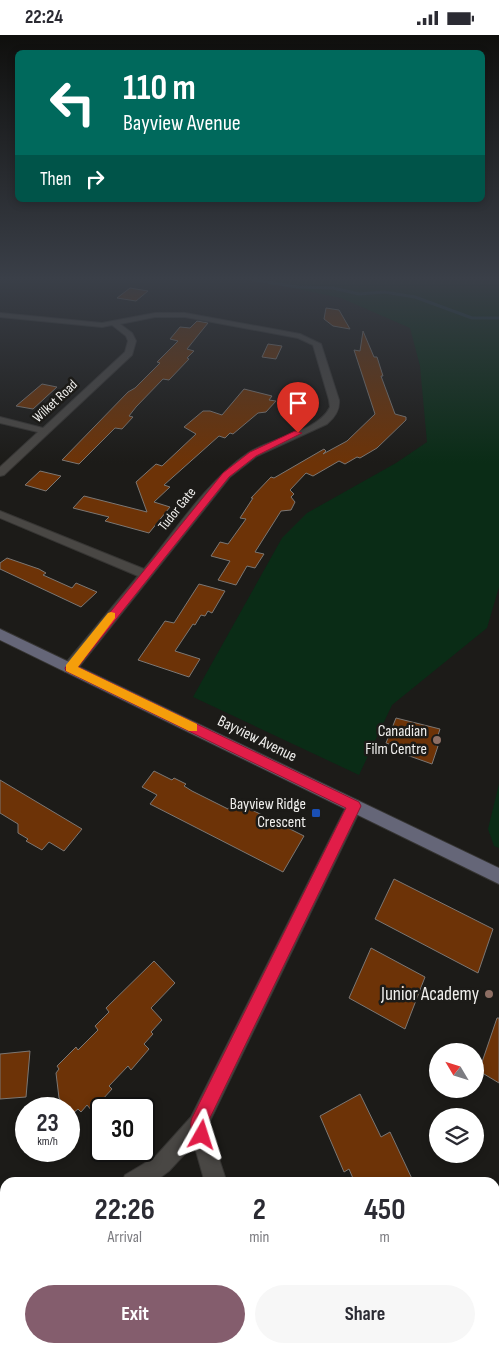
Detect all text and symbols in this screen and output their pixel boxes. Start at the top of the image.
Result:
text: 22:24 [25,6,63,29]
text: 110 m [123,67,196,110]
icon: left [40,70,105,135]
text: Bayview Avenue [123,110,241,137]
icon: right [81,165,109,193]
text: Then [40,168,71,191]
street label: Wilket Road [29,376,81,426]
pin [277,382,319,433]
icon: arrive [284,389,312,417]
street label: Tudor Gate [154,484,200,534]
street label: Bayview Avenue [214,712,300,766]
place label: Canadian Film Centre [365,722,427,759]
marker: Canadian Film Centre [431,734,443,746]
place label: Bayview Ridge Crescent [230,795,306,832]
marker: Bayview Ridge Crescent [310,807,322,819]
place label: Junior Academy [380,983,480,1006]
marker: Junior Academy [483,988,495,1000]
north arrow [429,1043,484,1097]
map controls [429,1043,484,1163]
speed limit sign: 30 [90,1097,155,1162]
text: 23 [36,1108,59,1139]
position arrow [175,1108,227,1160]
button: layers [429,1108,484,1163]
text: km/h [37,1134,58,1149]
text: 22:26 [95,1192,155,1228]
text: 2 [253,1192,266,1228]
text: 450 [364,1192,405,1228]
text: Arrival [107,1228,142,1247]
text: min [249,1228,269,1247]
text: m [380,1228,390,1247]
button: Exit [25,1285,245,1343]
button: Share [255,1285,475,1343]

